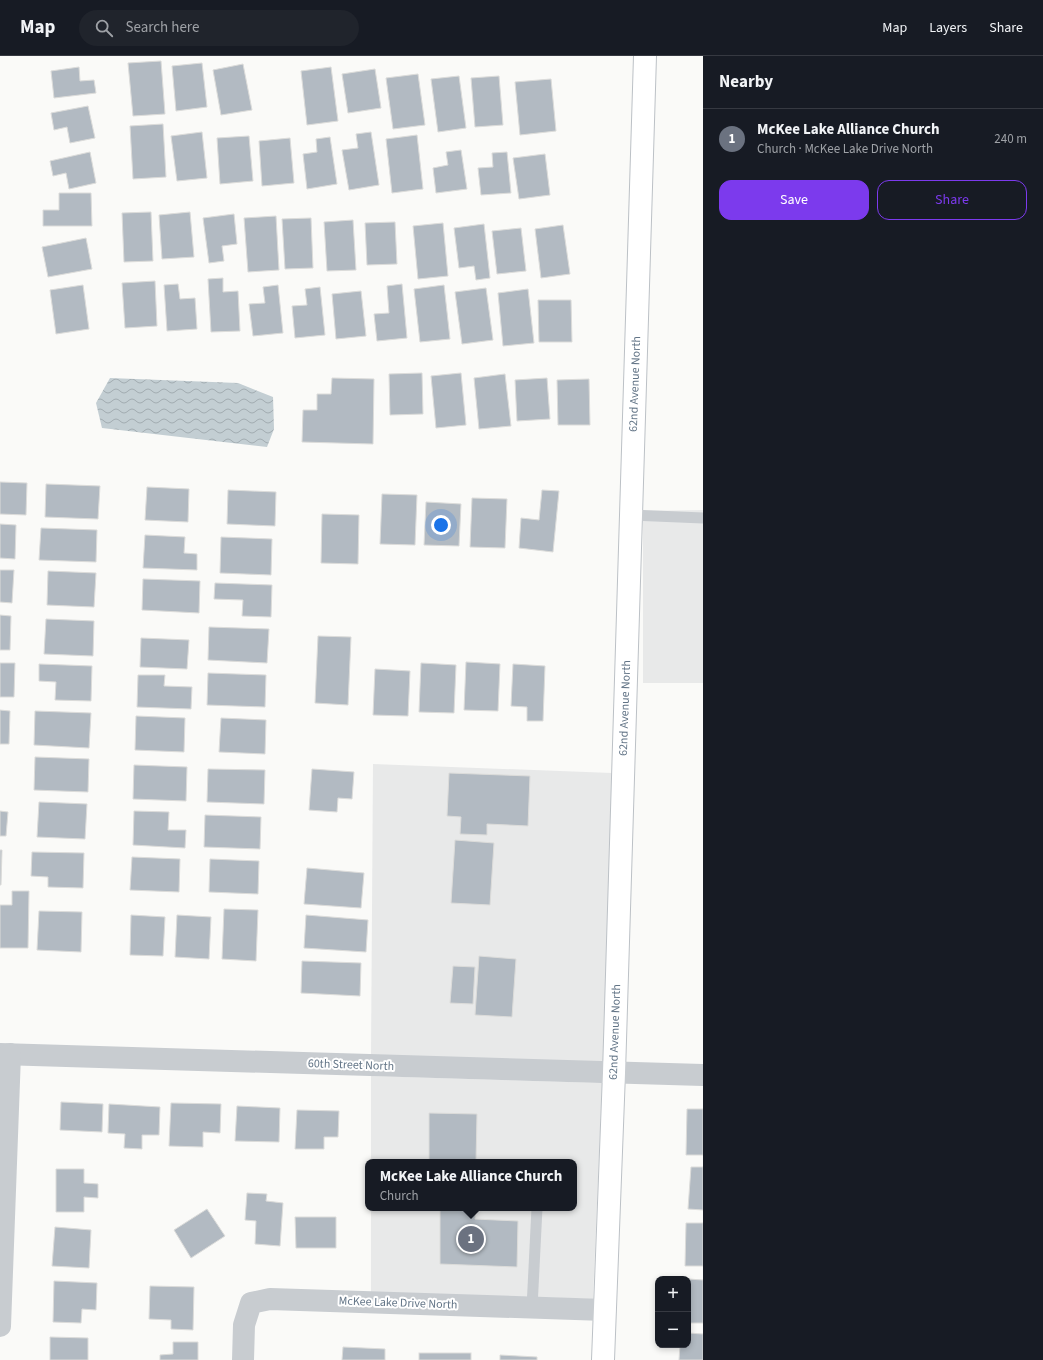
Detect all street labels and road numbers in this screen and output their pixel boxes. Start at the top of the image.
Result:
street label: 62nd Avenue North [625,336,645,432]
street label: 62nd Avenue North [615,660,635,756]
street label: 62nd Avenue North [605,984,625,1080]
street label: 60th Street North [308,1055,394,1075]
street label: McKee Lake Drive North [338,1292,458,1314]

